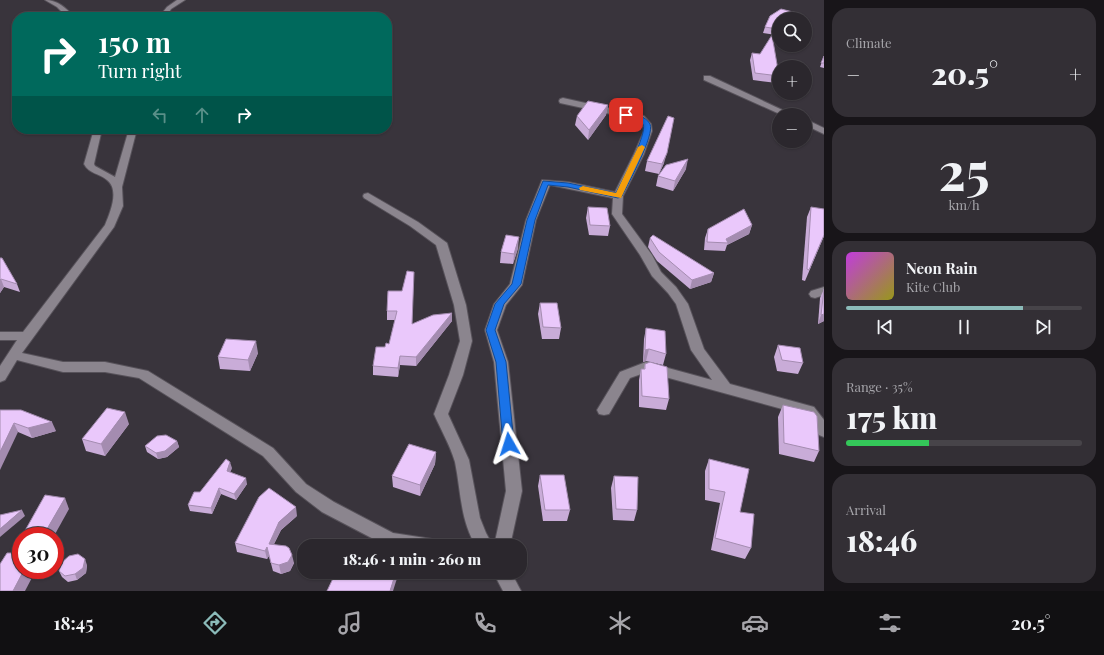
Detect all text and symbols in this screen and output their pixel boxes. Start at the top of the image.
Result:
map controls [772,12,812,148]
button: search [772,12,812,52]
text: 150 m [98,23,171,60]
icon: right [32,28,84,80]
text: Climate [846,34,892,51]
text: 20.5° [931,53,998,93]
text: Turn right [98,59,181,83]
text: − [846,59,860,89]
text: + [1069,59,1082,89]
button: + [772,60,812,100]
pin [609,98,643,132]
icon: left [149,104,171,126]
icon: ahead [191,104,213,126]
icon: right [233,104,255,126]
icon: arrive [615,104,637,126]
button: − [772,108,812,148]
text: 25 [938,135,990,204]
text: km/h [948,196,980,213]
text: Neon Rain [906,258,977,278]
text: Kite Club [906,278,960,295]
icon: previous [874,316,896,338]
icon: pause [953,316,975,338]
icon: next [1032,316,1054,338]
text: Range · 35% [846,378,913,395]
text: 175 km [846,397,937,437]
position arrow [488,423,530,465]
text: Arrival [846,501,886,518]
text: 18:46 [846,520,917,560]
speed limit sign: 30 [12,527,64,579]
text: 18:46 · 1 min · 260 m [343,549,481,569]
icon: directions [201,609,229,637]
icon: music [336,609,364,637]
icon: phone [471,609,499,637]
icon: climate [606,609,634,637]
icon: car [741,609,769,637]
icon: filters [876,609,904,637]
text: 18:45 [54,611,94,635]
text: 20.5° [1011,611,1050,635]

